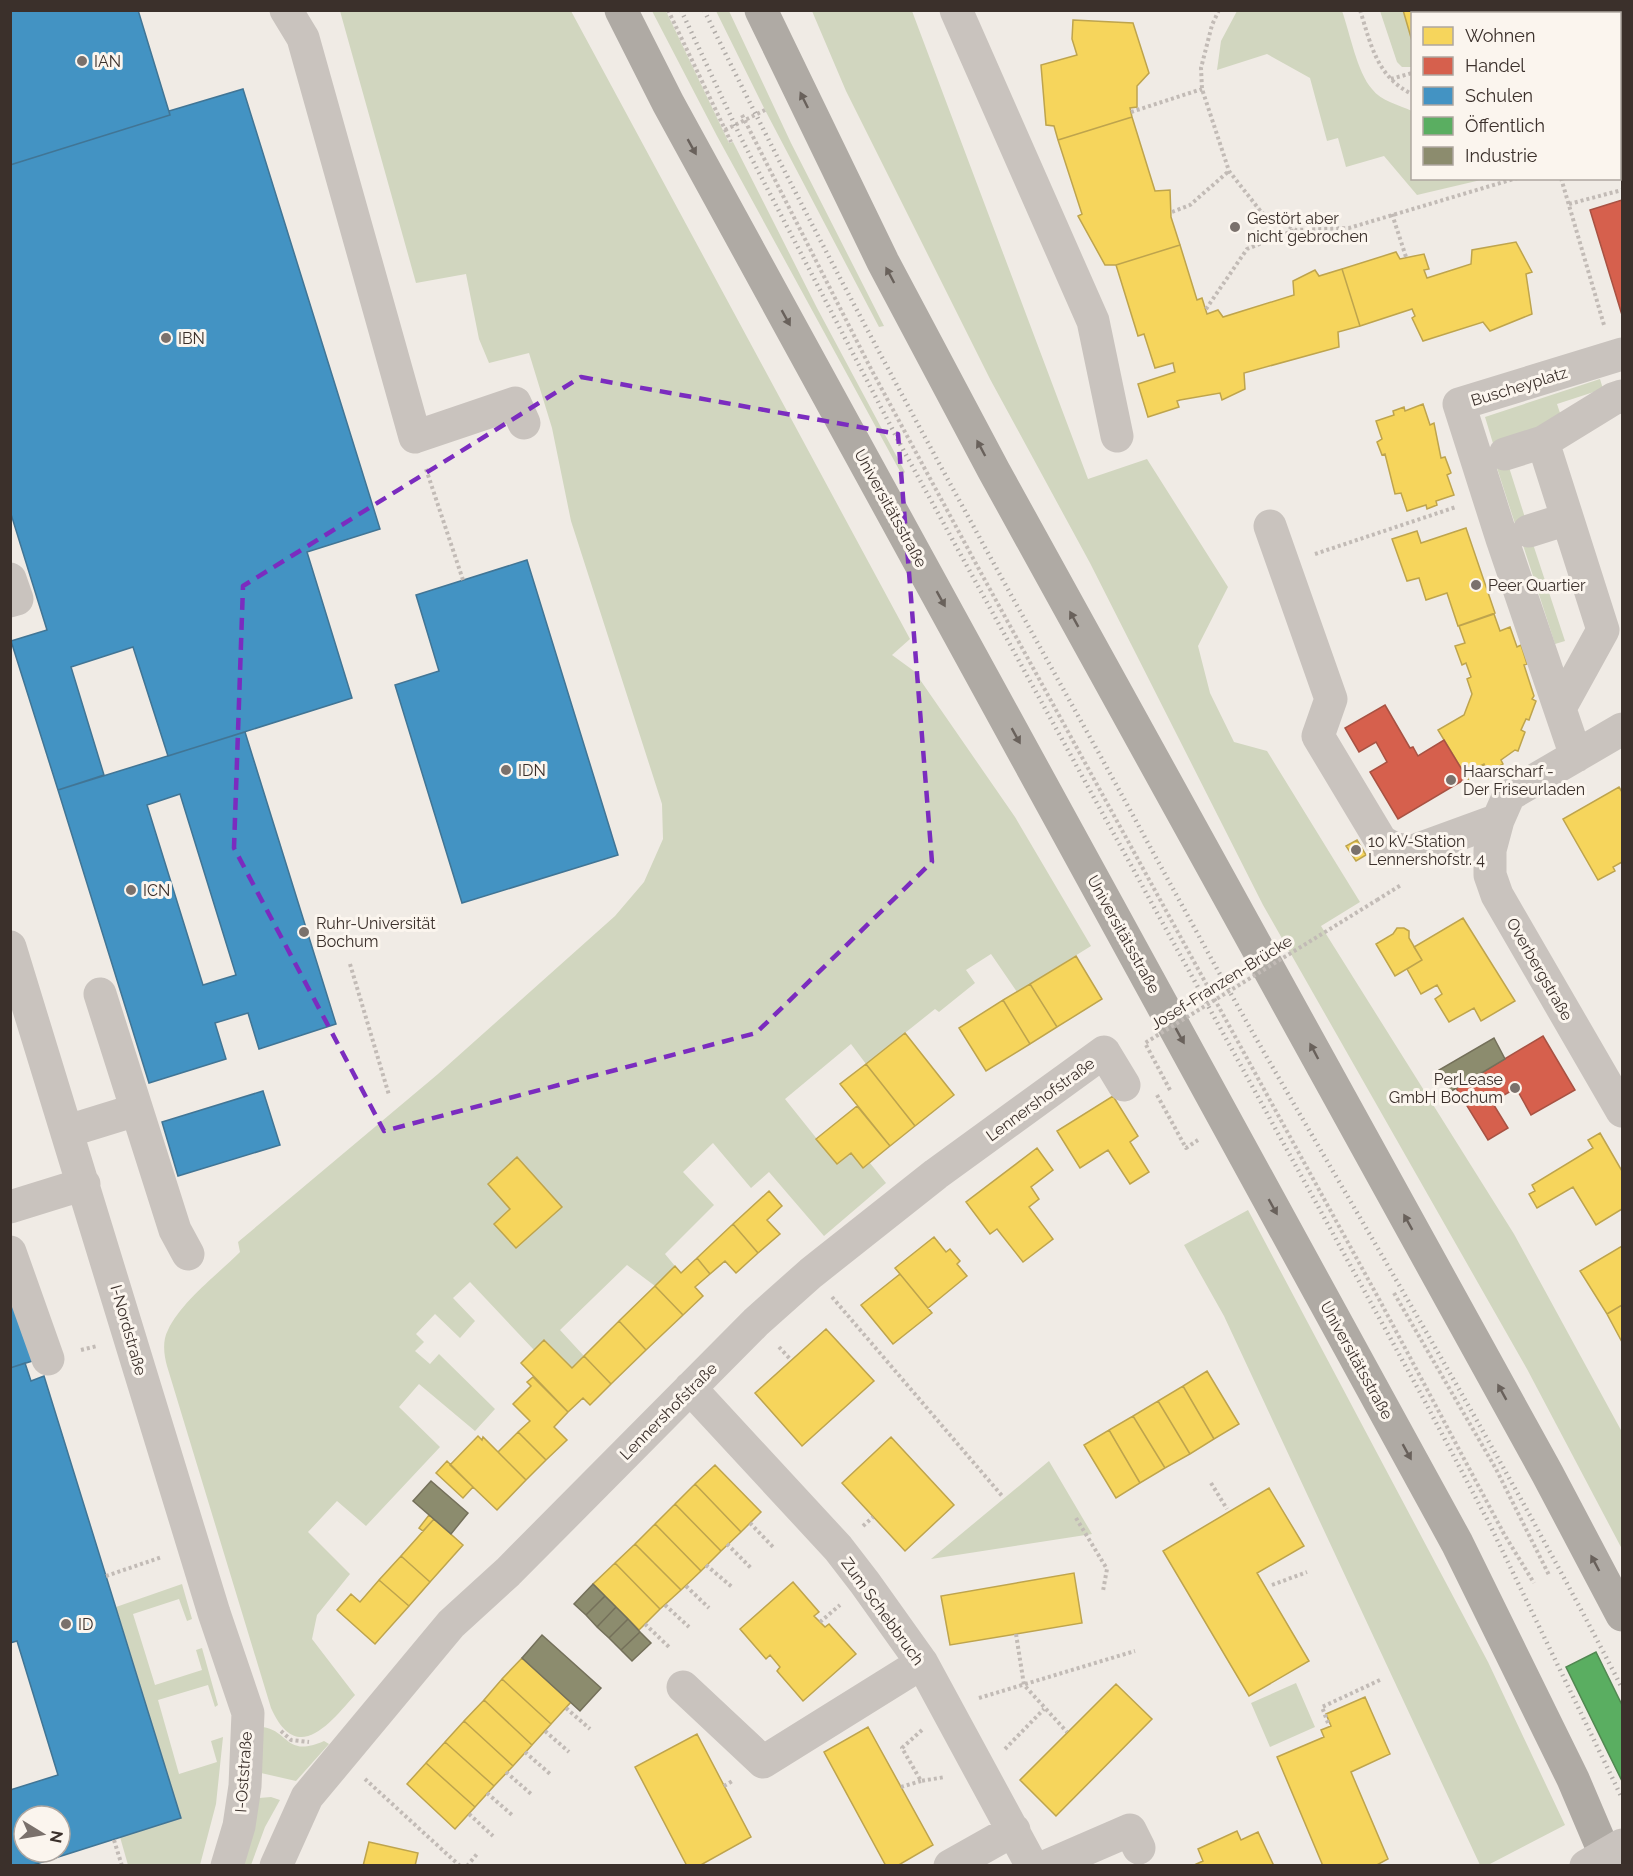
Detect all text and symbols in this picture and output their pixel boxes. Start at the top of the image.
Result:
legend [1411,12,1621,180]
text: Wohnen [1465,25,1535,46]
place label: IAN [94,52,121,71]
marker: IAN [75,54,89,68]
text: Handel [1465,55,1525,76]
text: Schulen [1465,85,1533,106]
one-way arrow [800,91,809,108]
text: Öffentlich [1465,115,1545,136]
one-way arrow [687,139,697,156]
text: Industrie [1465,145,1538,166]
place label: Gestört aber nicht gebrochen [1247,209,1368,246]
marker: Gestört aber nicht gebrochen [1228,220,1242,234]
one-way arrow [885,267,894,284]
one-way arrow [781,310,791,327]
place label: IBN [178,329,205,348]
marker: IBN [159,331,173,345]
street label: Buscheyplatz [1469,363,1570,410]
one-way arrow [976,439,986,456]
street label: Universitätsstraße [850,446,931,571]
place label: Peer Quartier [1488,576,1586,595]
marker: Peer Quartier [1469,578,1483,592]
one-way arrow [936,591,946,608]
one-way arrow [1069,610,1079,627]
one-way arrow [1011,728,1021,745]
place label: IDN [518,761,546,780]
place label: Haarscharf - Der Friseurladen [1463,762,1585,799]
marker: IDN [499,763,513,777]
marker: Haarscharf - Der Friseurladen [1444,773,1458,787]
place label: 10 kV-Station Lennershofstr. 4 [1368,832,1485,869]
marker: 10 kV-Station Lennershofstr. 4 [1349,843,1363,857]
street label: Universitätsstraße [1083,872,1164,997]
place label: ICN [143,881,170,900]
marker: ICN [124,883,138,897]
place label: Ruhr-Universität Bochum [316,914,436,951]
street label: Overbergstraße [1502,915,1577,1024]
marker: Ruhr-Universität Bochum [297,925,311,939]
street label: Josef-Franzen-Brücke [1147,931,1296,1034]
one-way arrow [1175,1028,1185,1045]
one-way arrow [1309,1042,1319,1059]
street label: Lennershofstraße [982,1054,1098,1145]
place label: PerLease GmbH Bochum [1389,1070,1503,1107]
marker: PerLease GmbH Bochum [1508,1081,1522,1095]
one-way arrow [1268,1199,1278,1216]
one-way arrow [1403,1213,1413,1230]
street label: I-Nordstraße [107,1283,151,1378]
street label: Universitätsstraße [1316,1298,1397,1423]
street label: Lennershofstraße [616,1359,721,1464]
one-way arrow [1497,1384,1508,1400]
one-way arrow [1402,1444,1412,1461]
street label: Zum Schebbruch [837,1554,928,1669]
one-way arrow [1590,1555,1600,1572]
place label: ID [78,1615,93,1634]
marker: ID [59,1617,73,1631]
street label: I-Oststraße [231,1731,256,1813]
north arrow [12,1804,72,1864]
text: N [46,1829,67,1845]

